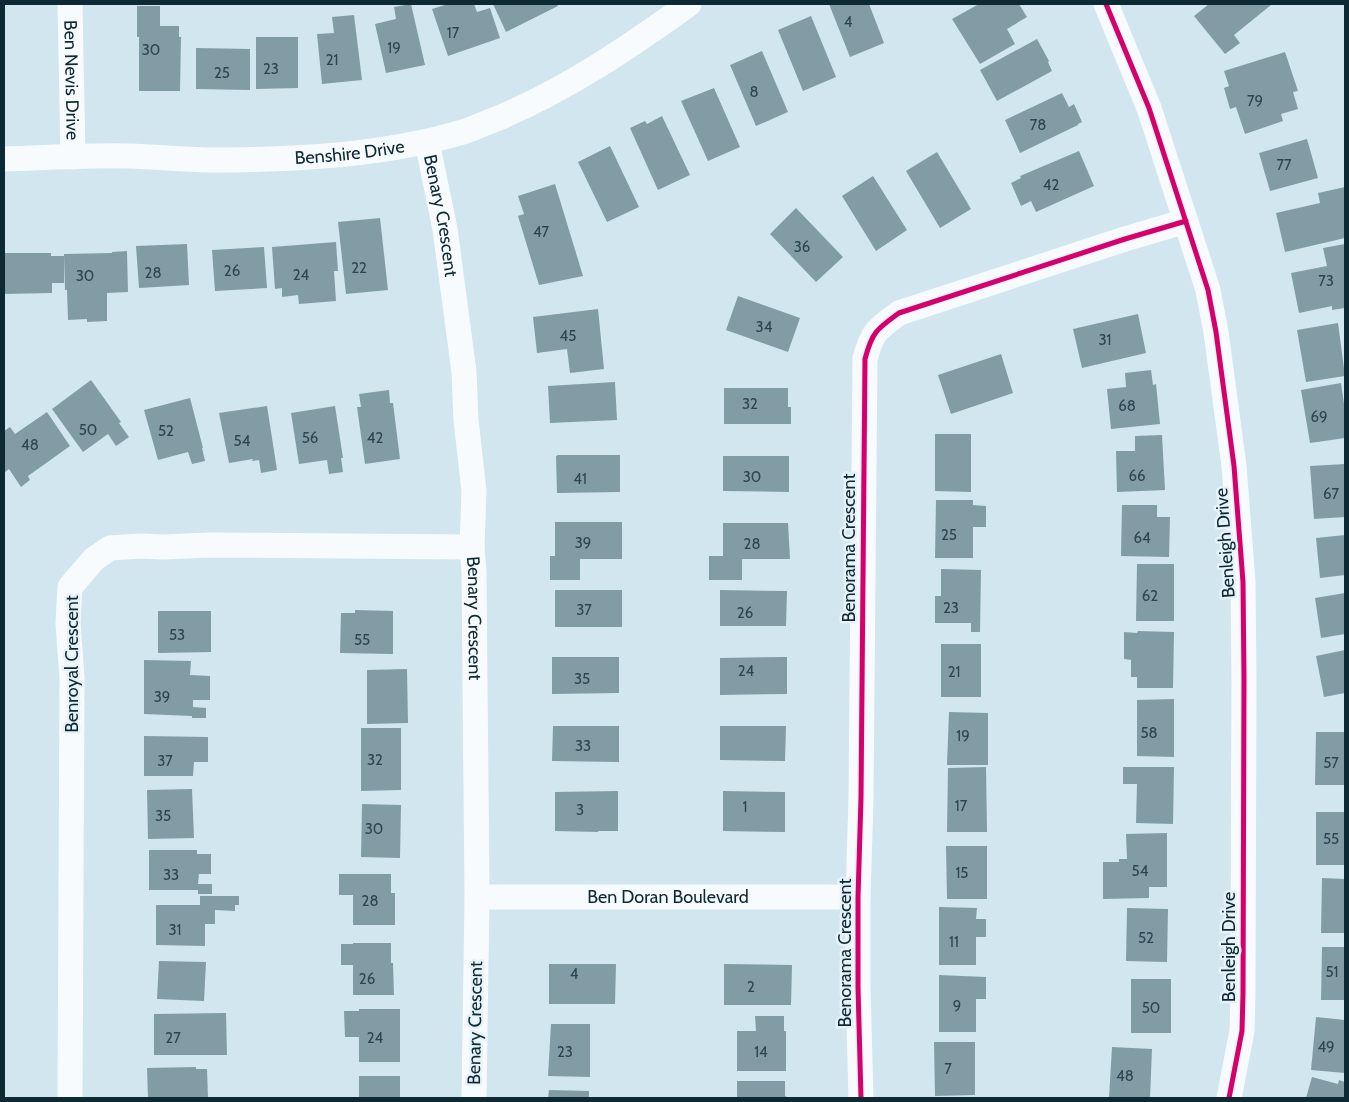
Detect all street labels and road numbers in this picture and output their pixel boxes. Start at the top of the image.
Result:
street label: Ben Nevis Drive [59,20,84,140]
street label: Benshire Drive [294,135,406,169]
street label: Benary Crescent [419,153,462,278]
street label: Benorama Crescent [838,474,860,622]
street label: Benleigh Drive [1210,487,1240,599]
street label: Benary Crescent [462,556,486,680]
street label: Benroyal Crescent [61,595,83,733]
street label: Benorama Crescent [834,879,856,1027]
street label: Ben Doran Boulevard [587,886,749,908]
street label: Benleigh Drive [1218,892,1240,1002]
street label: Benary Crescent [463,961,487,1085]

